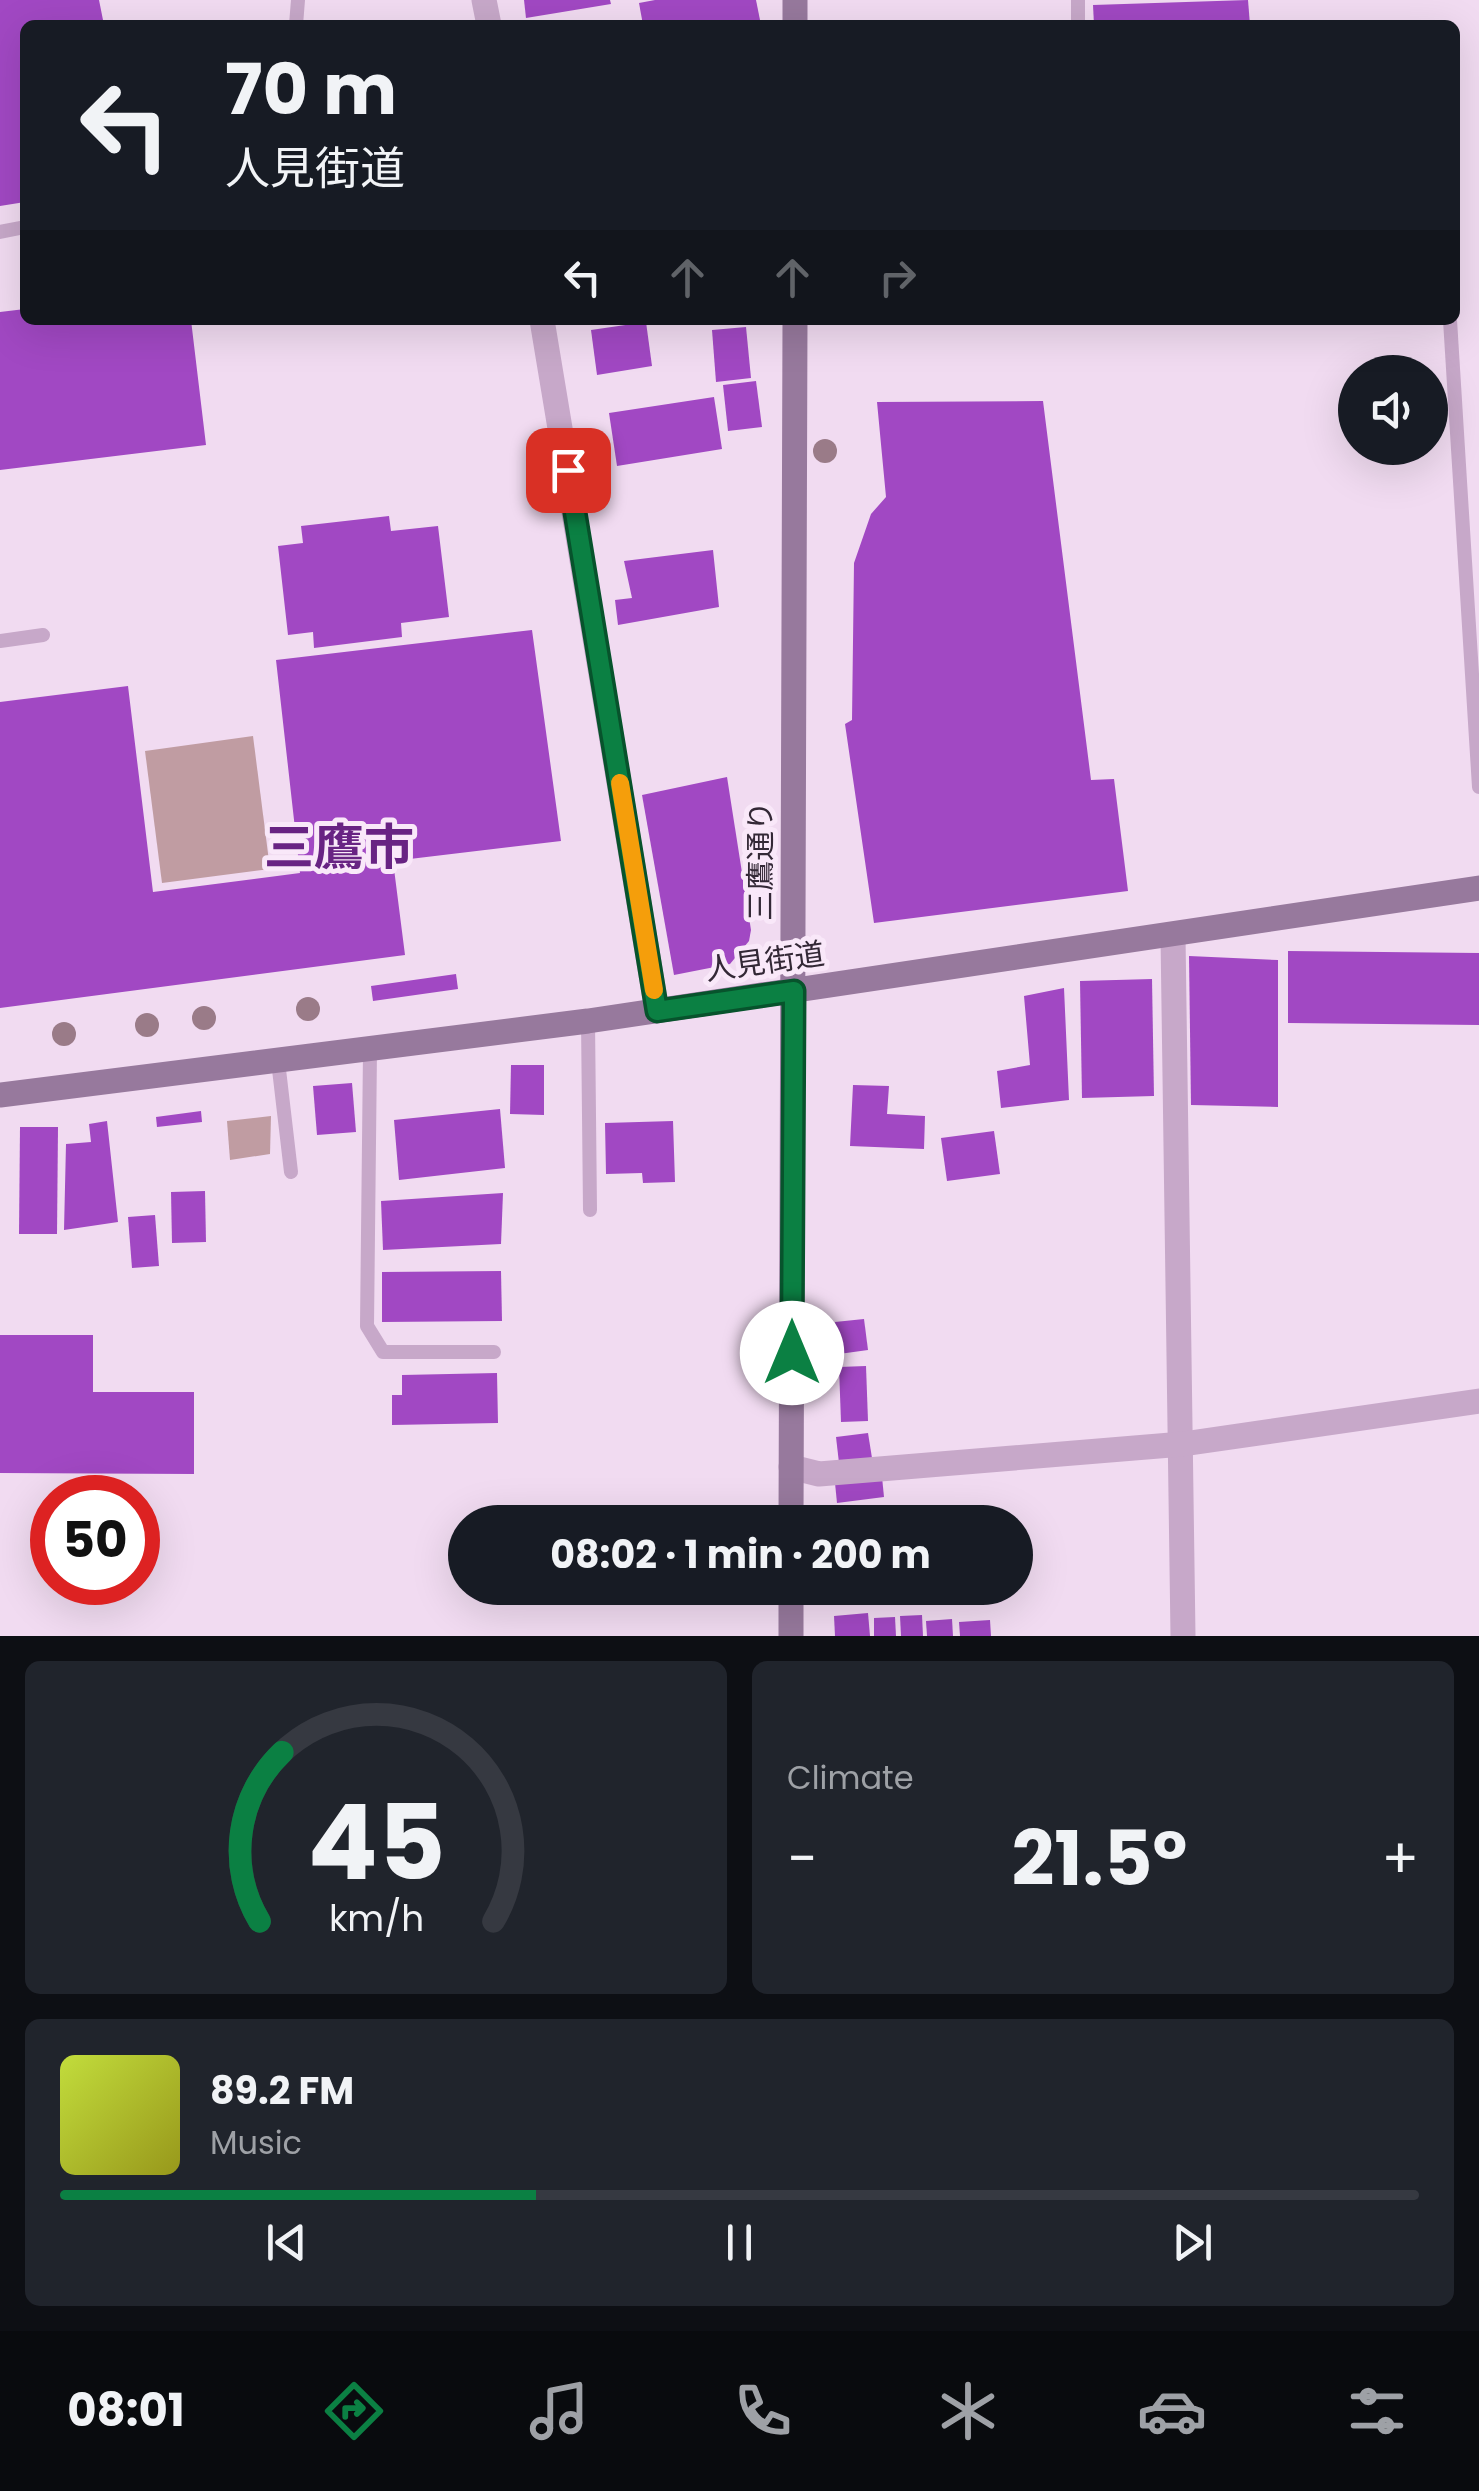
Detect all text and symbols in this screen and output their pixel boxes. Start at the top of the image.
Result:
text: 70 m [225,40,397,139]
icon: left [60,60,190,190]
text: 人見街道 [225,137,405,200]
icon: left [555,250,610,305]
icon: ahead [660,250,715,305]
icon: ahead [765,250,820,305]
icon: right [870,250,925,305]
map controls [1338,355,1448,465]
button: sound [1338,355,1448,465]
pin [526,428,611,513]
icon: arrive [541,443,596,498]
street label: 三鷹通り [739,801,782,921]
district label: 三鷹市 [264,812,414,883]
street label: 人見街道 [703,932,827,991]
position arrow [740,1301,844,1405]
speed limit sign: 50 [30,1475,160,1605]
text: 08:02 · 1 min · 200 m [550,1528,931,1581]
text: Climate [787,1755,914,1800]
text: 45 [307,1770,445,1915]
text: 21.5° [1012,1806,1187,1911]
text: − [787,1820,817,1897]
text: + [1381,1820,1419,1897]
text: km/h [328,1893,424,1944]
text: 89.2 FM [210,2064,354,2117]
text: Music [210,2120,302,2165]
icon: previous [259,2215,314,2270]
icon: pause [712,2215,767,2270]
icon: next [1165,2215,1220,2270]
icon: directions [319,2376,389,2446]
icon: music [524,2376,594,2446]
icon: phone [728,2376,798,2446]
icon: climate [933,2376,1003,2446]
icon: car [1137,2376,1207,2446]
icon: filters [1342,2376,1412,2446]
text: 08:01 [67,2379,185,2442]

